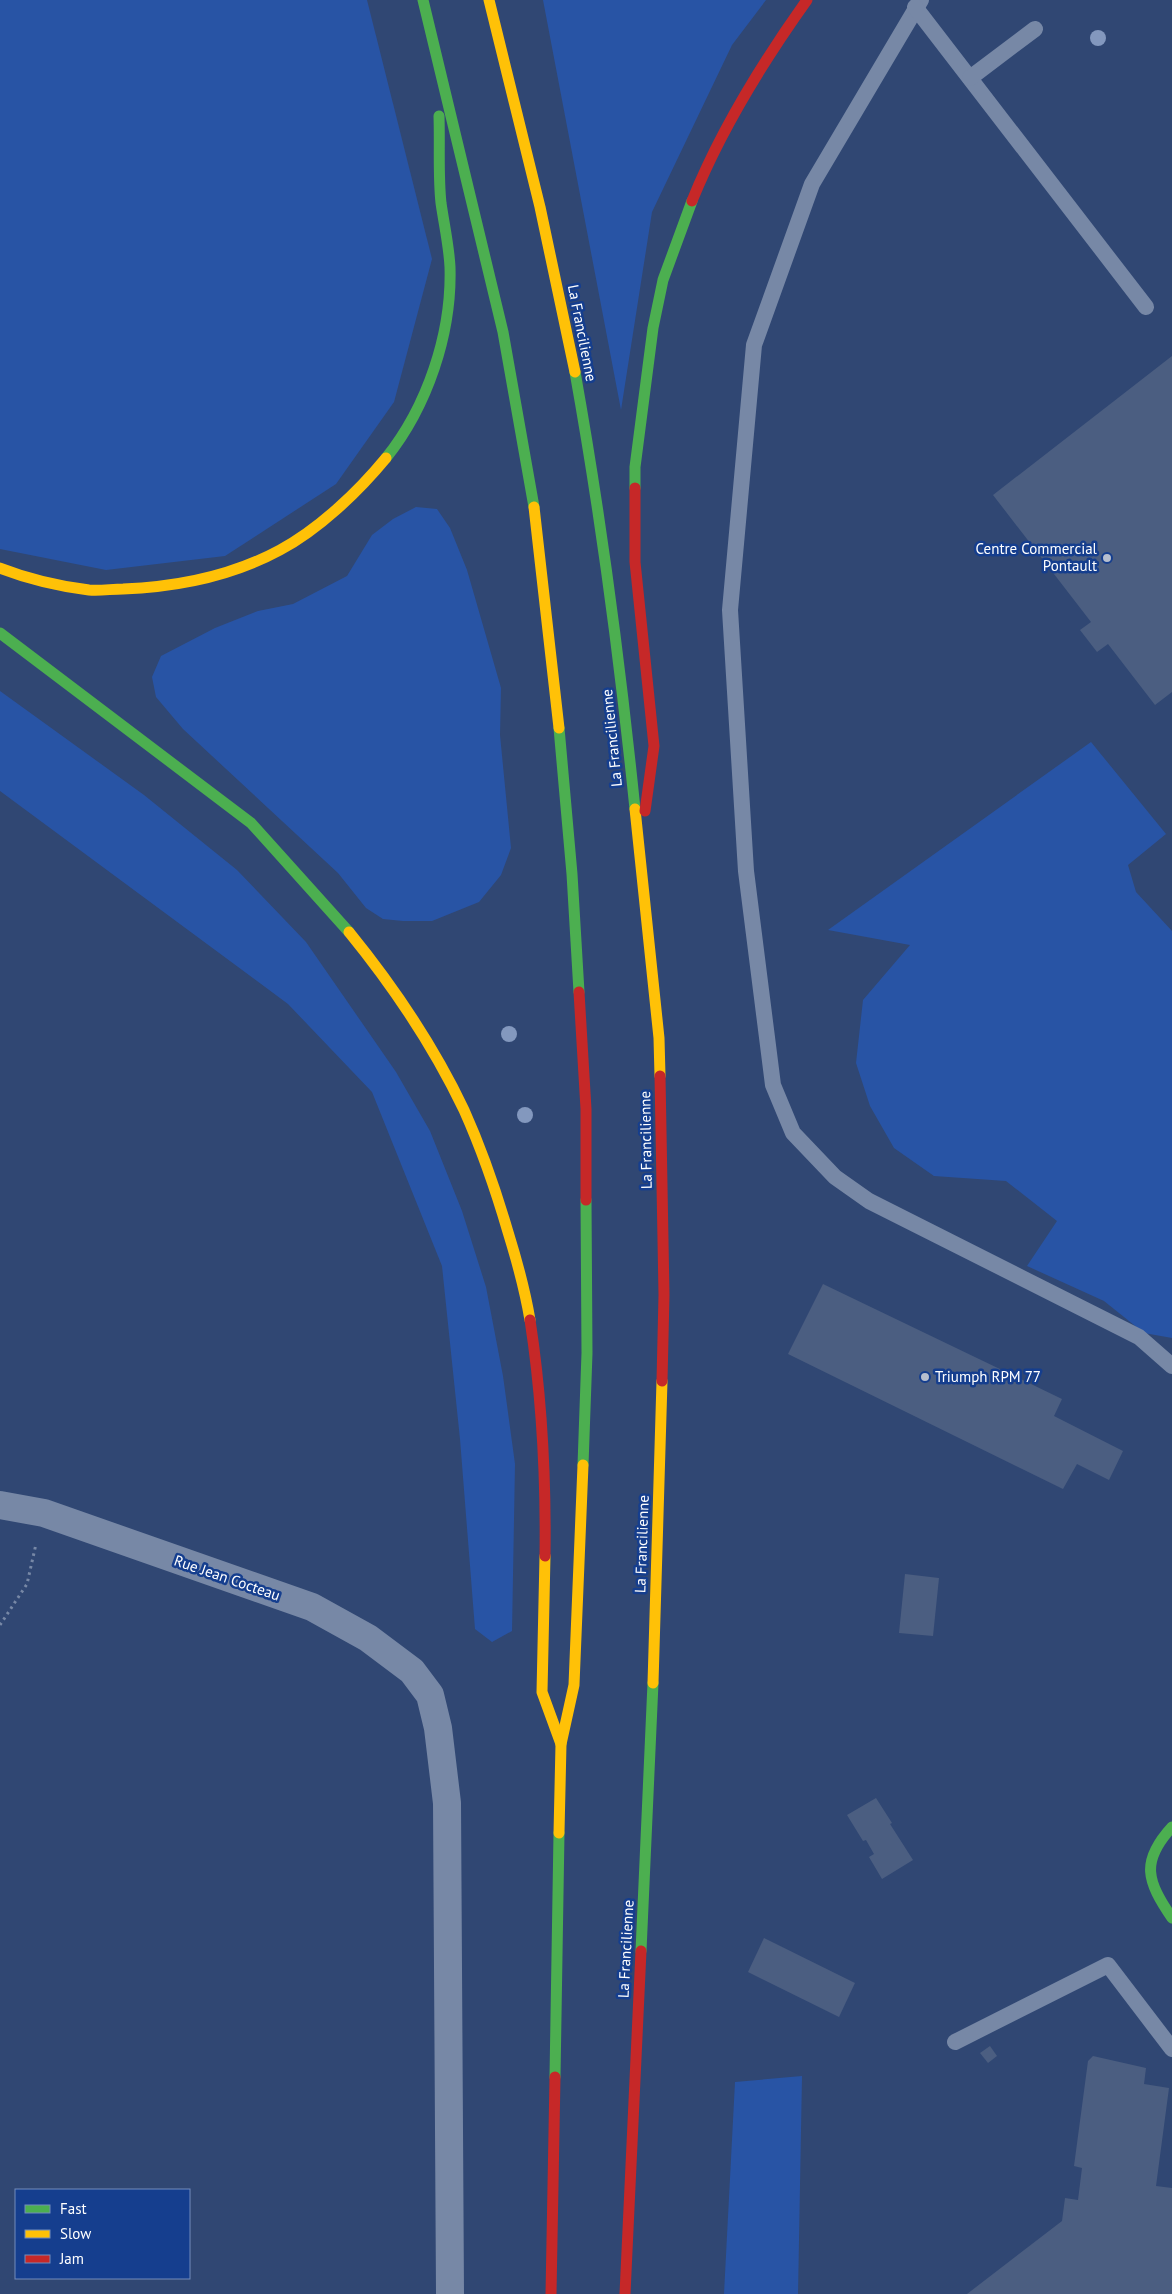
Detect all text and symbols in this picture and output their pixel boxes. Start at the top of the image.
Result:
street label: La Francilienne [564,283,601,383]
place label: Centre Commercial Pontault [976,539,1098,575]
marker: Centre Commercial Pontault [1101,552,1113,564]
street label: La Francilienne [597,688,626,788]
street label: La Francilienne [635,1091,656,1189]
place label: Triumph RPM 77 [935,1367,1041,1386]
marker: Triumph RPM 77 [919,1371,931,1383]
street label: La Francilienne [630,1495,653,1593]
street label: Rue Jean Cocteau [172,1550,283,1605]
street label: La Francilienne [613,1899,638,1999]
legend [15,2189,190,2279]
text: Fast [60,2199,87,2218]
text: Slow [60,2224,91,2243]
text: Jam [59,2249,84,2268]

